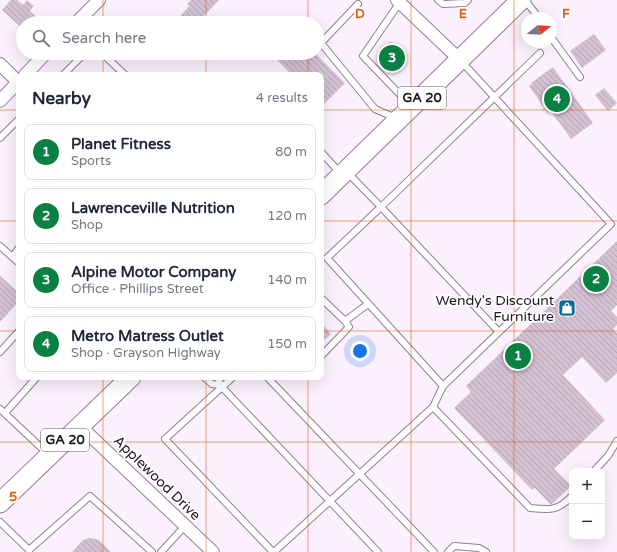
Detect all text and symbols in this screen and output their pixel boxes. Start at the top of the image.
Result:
text: D [355,6,365,22]
text: E [459,6,467,22]
text: F [562,6,570,22]
north arrow [521,12,557,48]
search box [16,16,324,60]
icon: search [30,27,52,49]
text: Search here [62,29,146,47]
pin: 3 [379,43,405,73]
pin: 4 [544,84,570,114]
road number: GA 20 [398,87,446,109]
text: Nearby [32,88,91,109]
text: 4 results [256,90,308,106]
text: Planet Fitness [71,135,171,153]
text: 1 [42,144,50,160]
text: 80 m [275,144,307,160]
text: Sports [71,153,111,169]
text: Lawrenceville Nutrition [71,199,235,217]
text: 2 [42,208,50,224]
text: 120 m [267,208,307,224]
text: Shop [71,217,103,233]
text: Alpine Motor Company [71,263,236,281]
pin: 2 [583,264,609,294]
text: 3 [42,272,50,288]
text: 140 m [267,272,307,288]
text: Office · Phillips Street [71,281,204,297]
place label: Wendy's Discount Furniture [435,292,555,325]
shop icon: Wendy's Discount Furniture [557,298,577,318]
text: Metro Matress Outlet [71,327,224,345]
text: 4 [42,336,50,352]
text: 150 m [267,336,307,352]
your location [350,341,370,361]
pin: 1 [505,341,531,371]
text: Shop · Grayson Highway [71,345,221,361]
road number: GA 20 [41,429,89,451]
street label: Applewood Drive [110,432,204,524]
map controls [569,468,605,540]
button: + [569,468,605,504]
text: 5 [9,489,17,505]
button: − [569,504,605,540]

